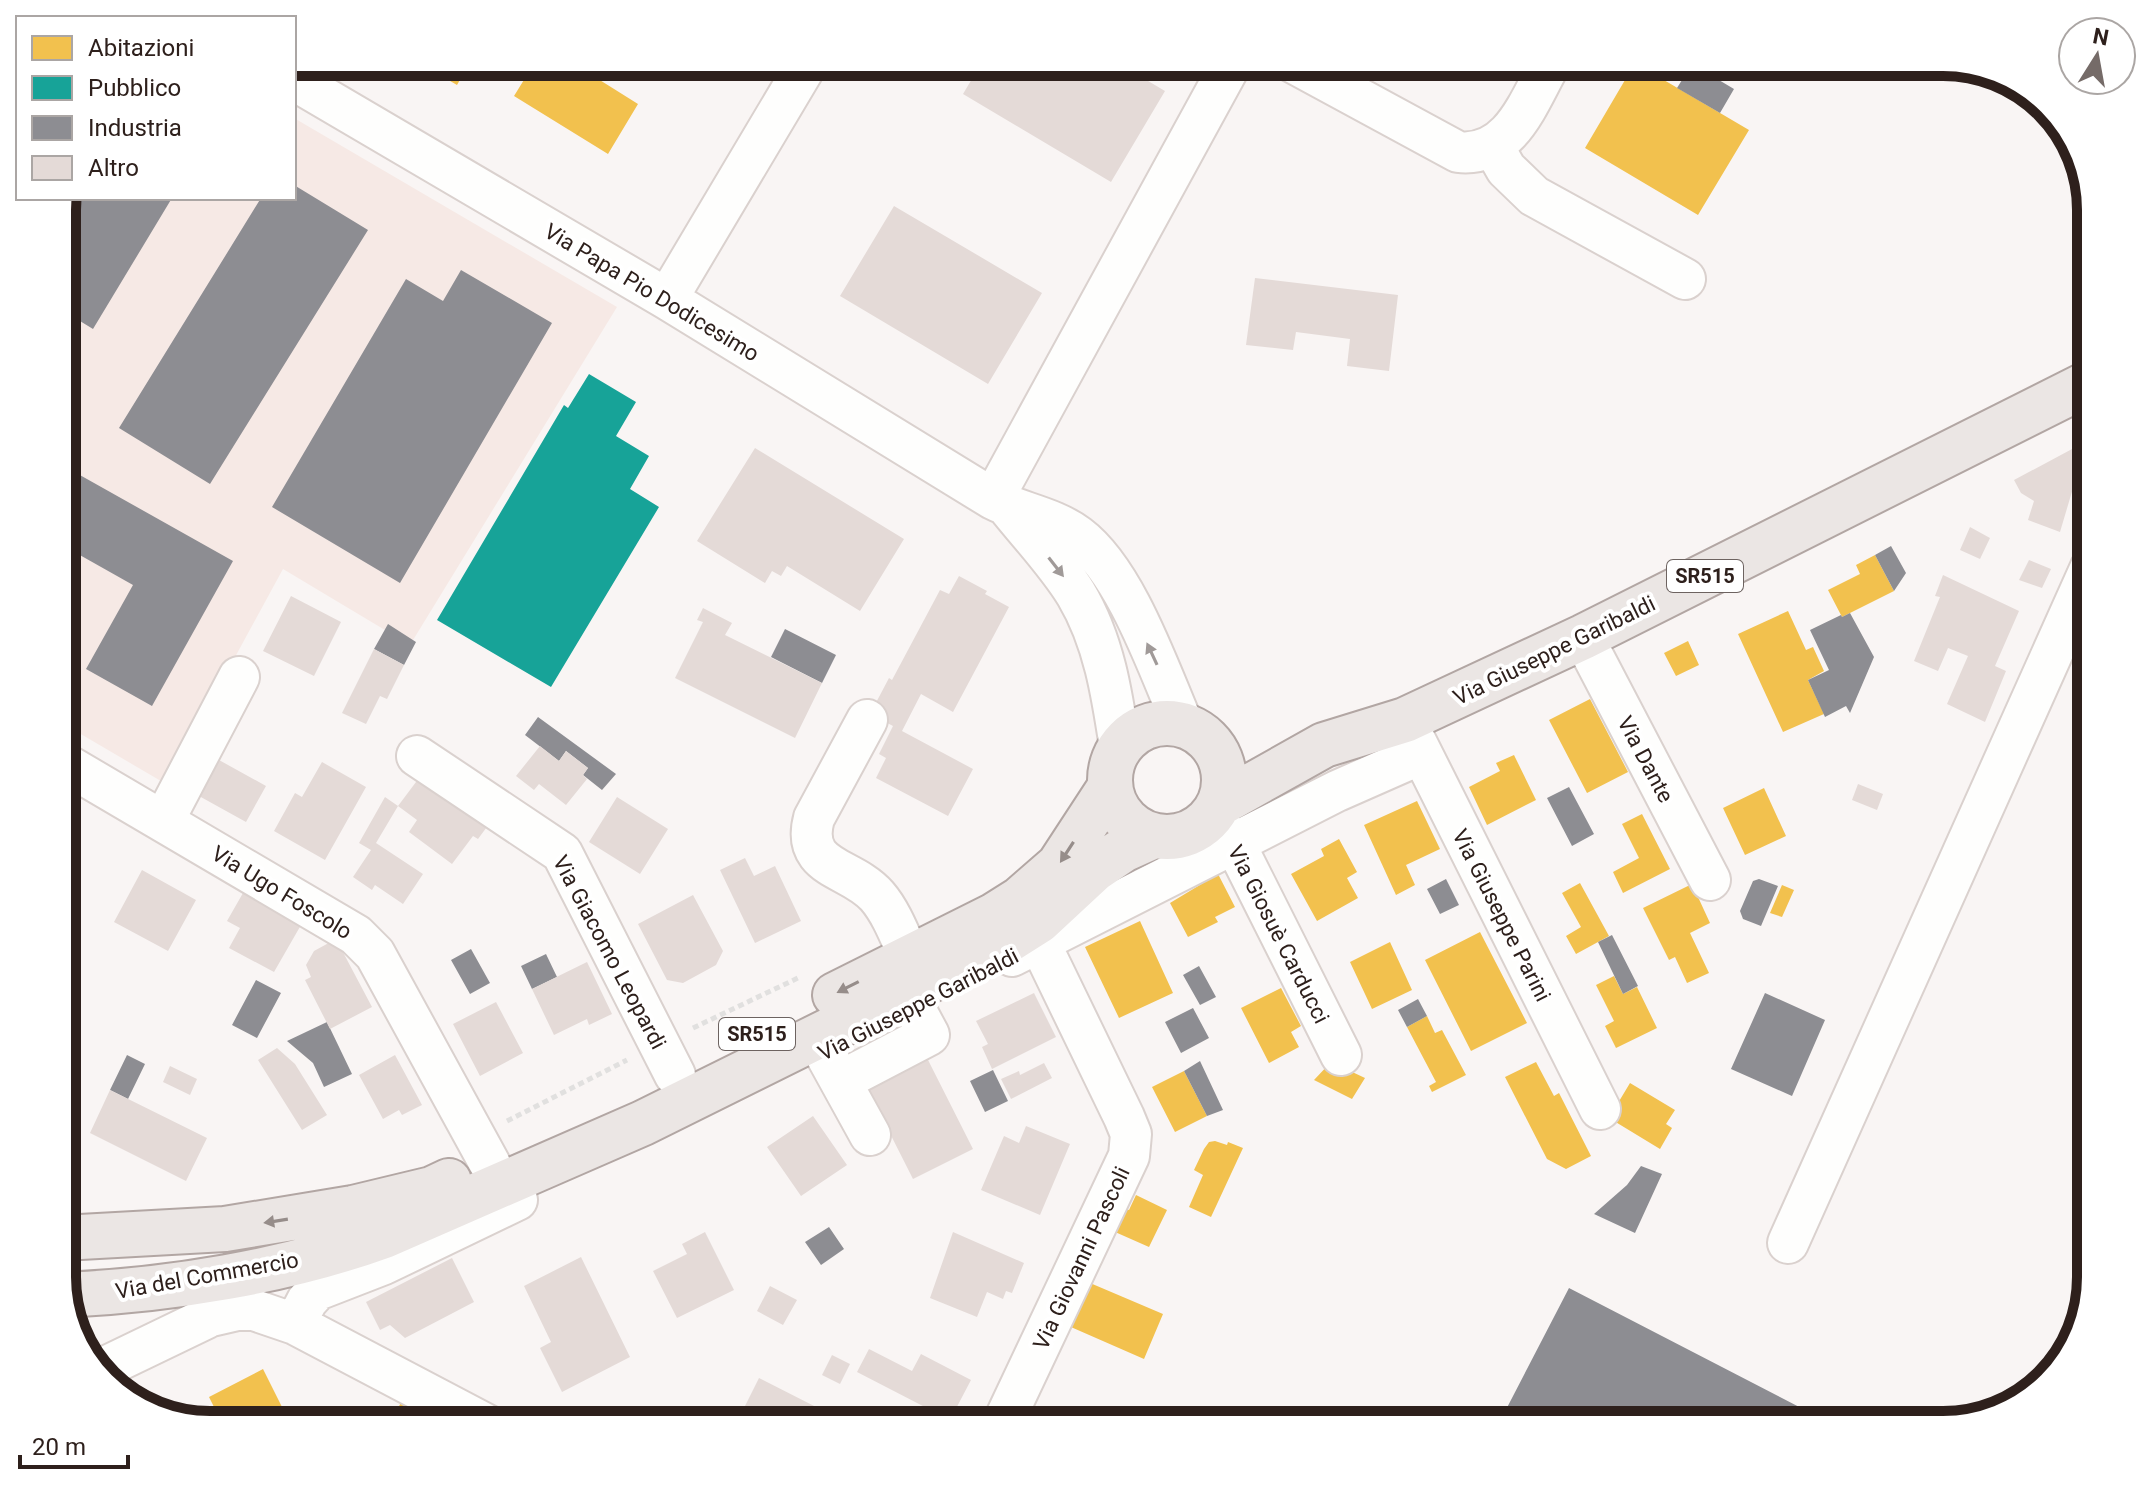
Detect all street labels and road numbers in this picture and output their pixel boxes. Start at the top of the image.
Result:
street label: Via Papa Pio Dodicesimo [540,218,764,366]
road number: SR515 [1667,560,1743,592]
street label: Via Giuseppe Garibaldi [1449,591,1659,710]
street label: Via Dante [1612,712,1679,807]
street label: Via Giuseppe Parini [1447,825,1556,1006]
street label: Via Ugo Foscolo [207,841,356,944]
street label: Via Giosuè Carducci [1223,841,1334,1028]
street label: Via Giacomo Leopardi [548,851,671,1053]
street label: Via Giuseppe Garibaldi [814,943,1022,1066]
road number: SR515 [719,1018,795,1050]
street label: Via Giovanni Pascoli [1028,1163,1135,1354]
street label: Via del Commercio [114,1247,301,1304]

